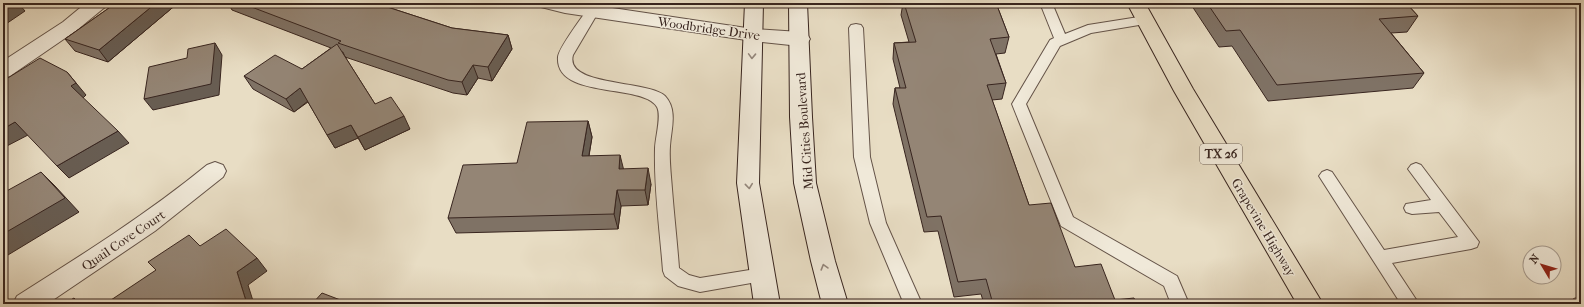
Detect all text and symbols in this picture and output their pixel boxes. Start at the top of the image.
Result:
street label: Woodbridge Drive [656,14,762,43]
one-way arrow [748,53,756,59]
street label: Mid Cities Boulevard [793,71,816,190]
road number: TX 26 [1200,144,1242,164]
street label: Grapevine Highway [1228,176,1299,280]
one-way arrow [744,183,753,189]
street label: Quail Cove Court [79,207,168,274]
north arrow [1522,245,1562,285]
text: N [1527,251,1543,266]
one-way arrow [820,263,829,270]

